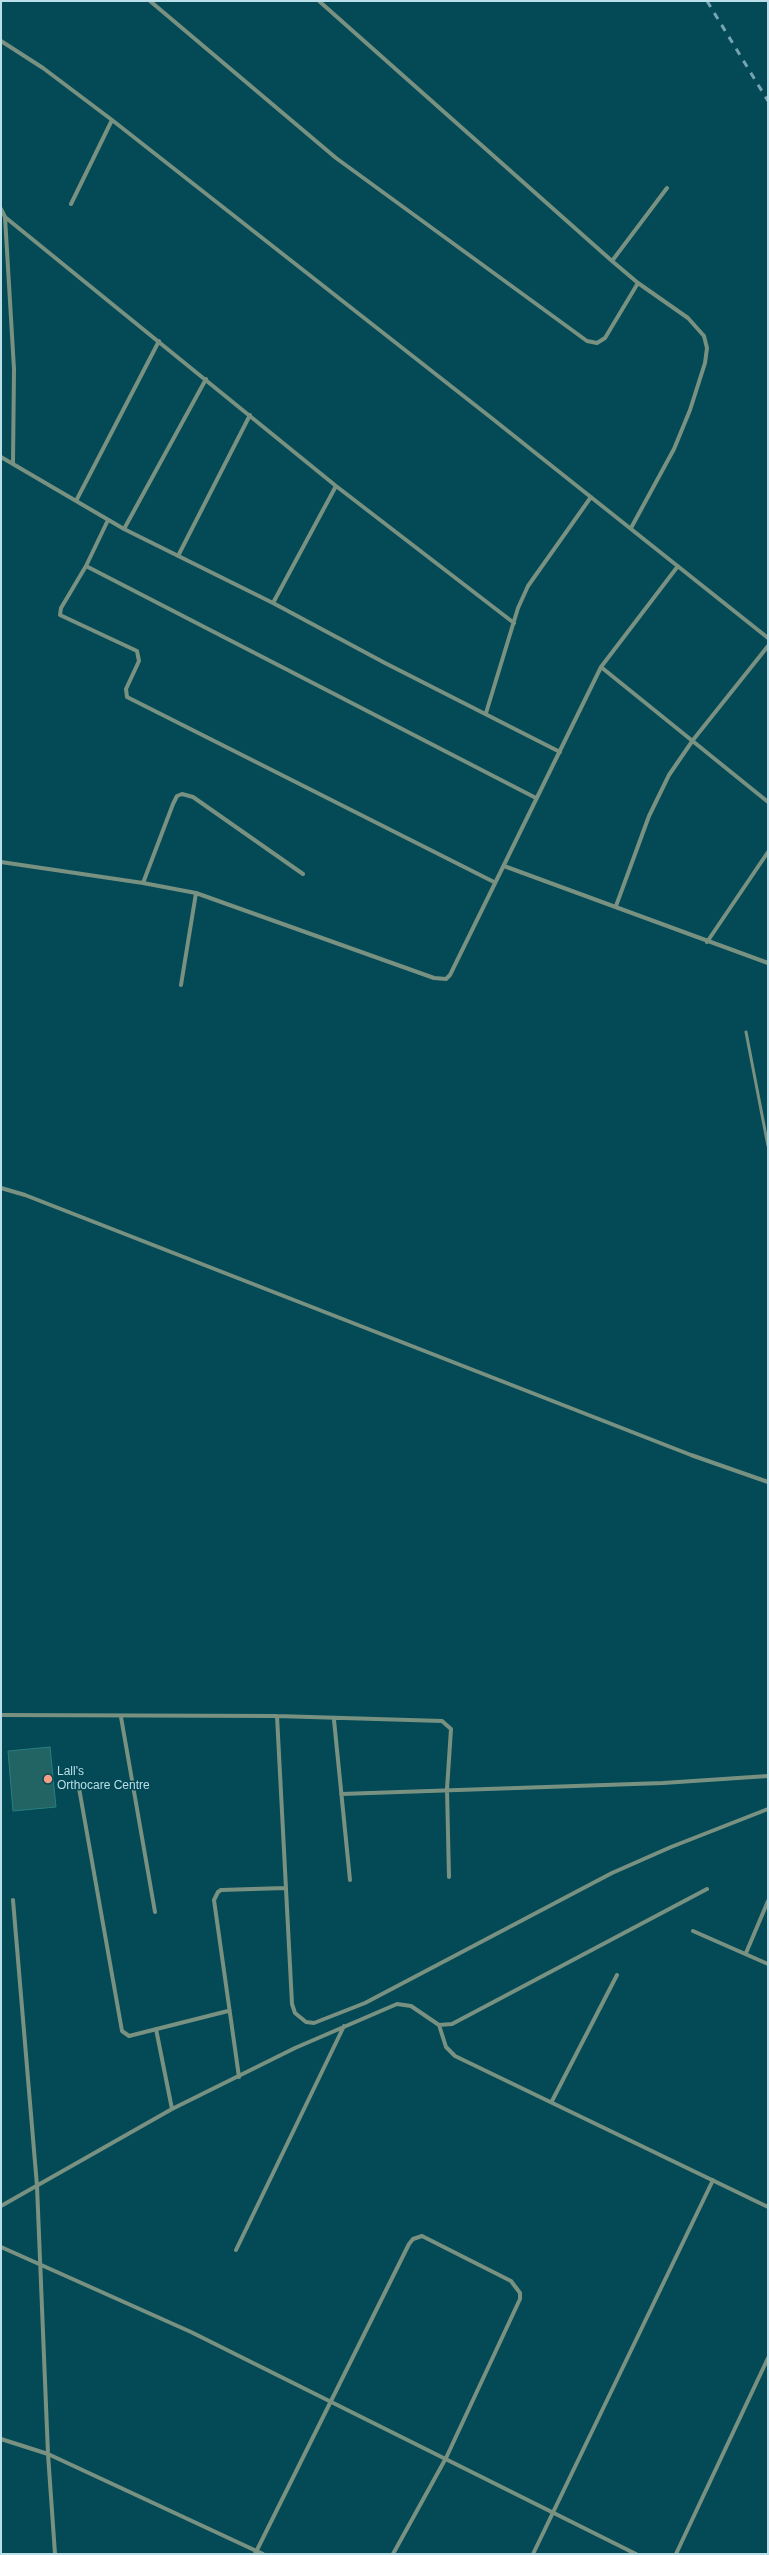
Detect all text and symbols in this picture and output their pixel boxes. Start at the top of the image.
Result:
place label: Lall's Orthocare Centre [57,1765,150,1793]
marker: Lall's Orthocare Centre [42,1773,54,1785]

